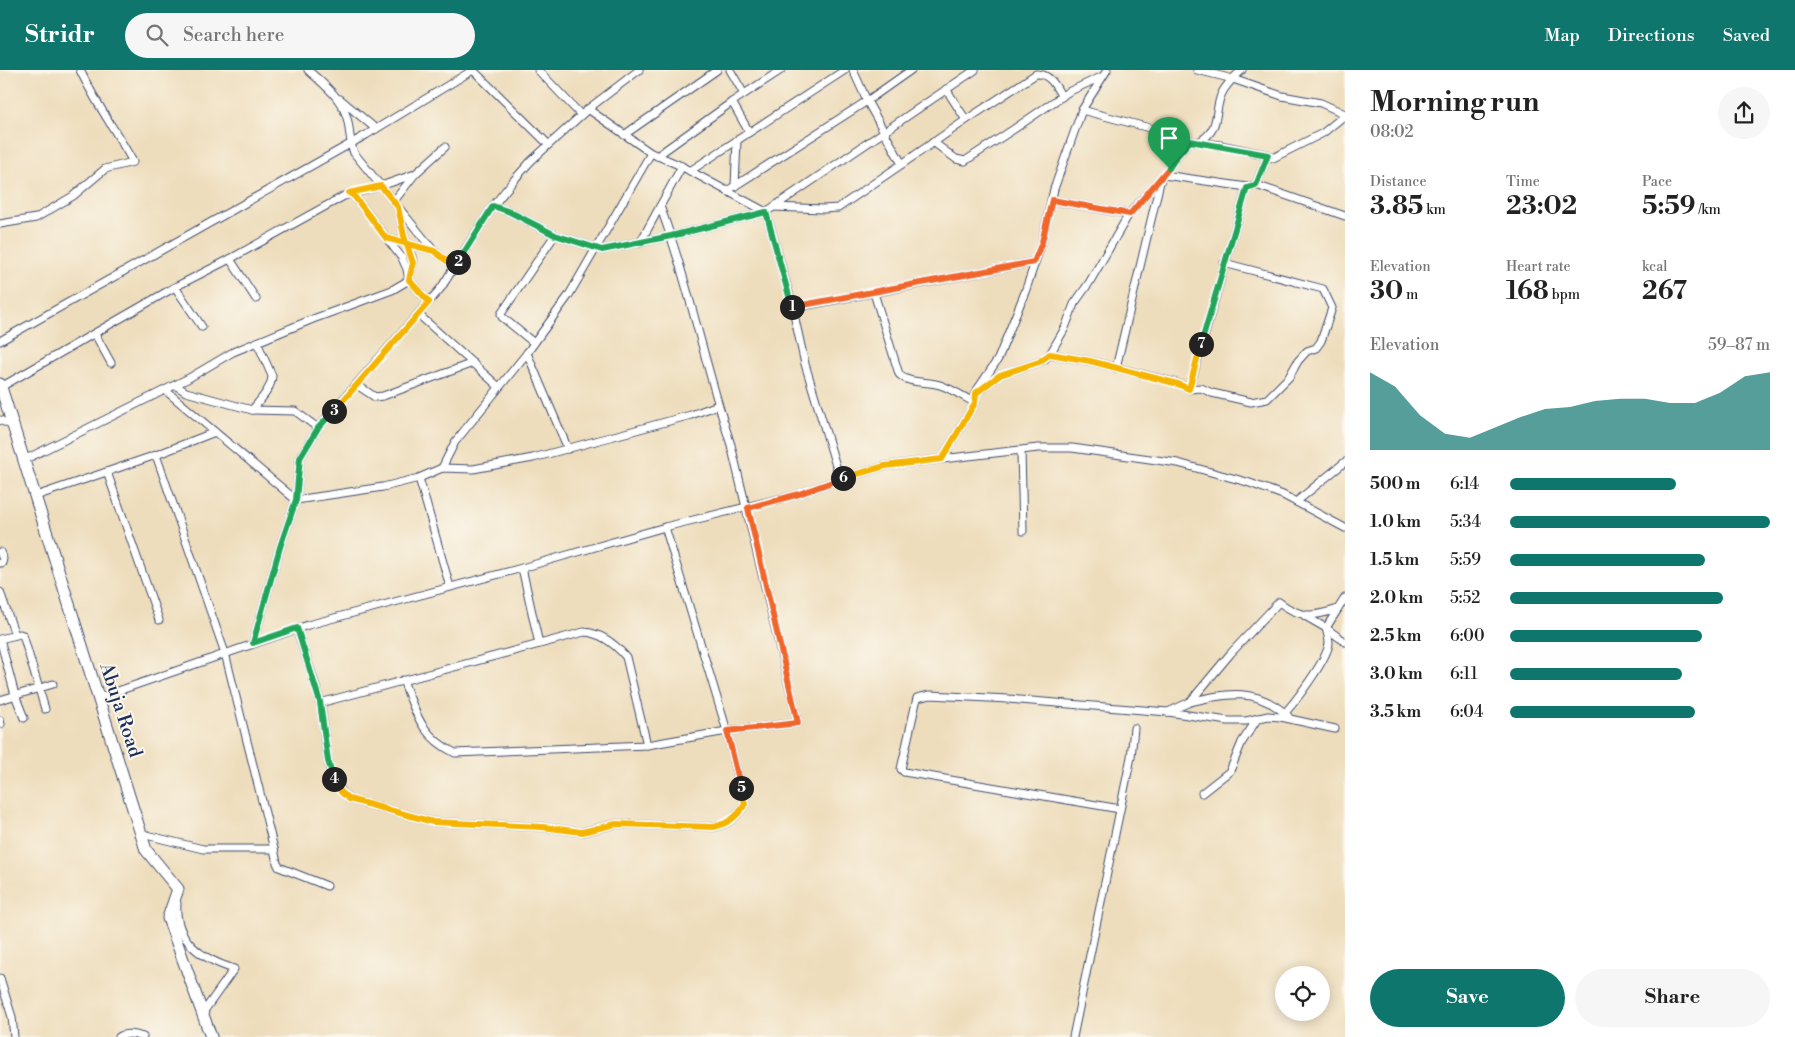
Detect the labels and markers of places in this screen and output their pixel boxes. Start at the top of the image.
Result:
pin [1148,117,1190,168]
pin: 2 [446,250,470,274]
pin: 1 [780,294,804,320]
pin: 7 [1188,332,1214,356]
pin: 3 [322,398,346,424]
pin: 6 [830,466,856,490]
pin: 4 [322,766,346,792]
pin: 5 [728,776,754,800]

